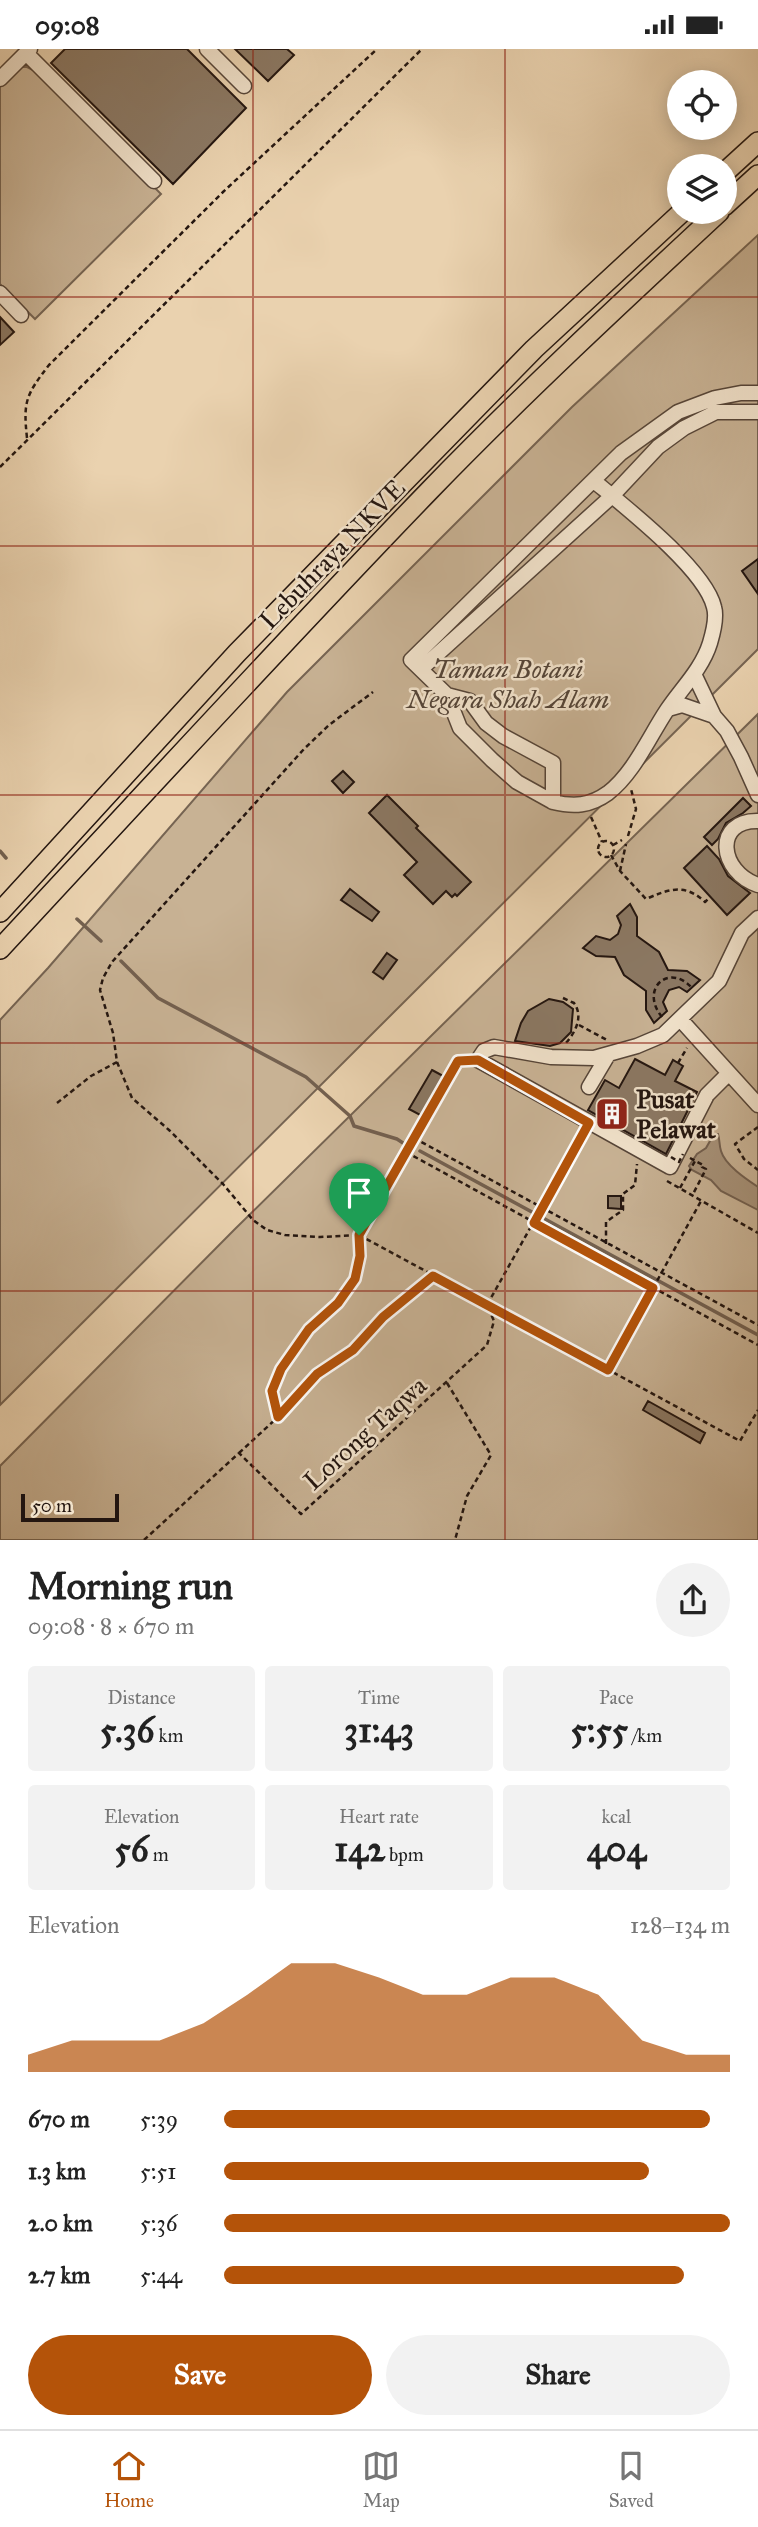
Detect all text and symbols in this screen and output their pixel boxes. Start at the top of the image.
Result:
text: 09:08 [35,9,100,41]
map controls [667,70,737,224]
button: locate [667,70,737,140]
button: layers [667,154,737,224]
street label: Lebuhraya NKVE [252,472,412,636]
park label: Taman Botani Negara Shah Alam [405,653,609,715]
place label: Pusat Pelawat [636,1083,717,1145]
building icon: Pusat Pelawat [593,1095,631,1133]
pin [329,1163,389,1235]
icon: arrive [340,1174,378,1212]
street label: Lorong Taqwa [297,1369,433,1497]
scale bar [21,1491,119,1523]
text: 50 m [32,1494,72,1517]
text: Morning run [28,1563,233,1609]
button: share [656,1563,730,1637]
text: 09:08 · 8 × 670 m [28,1612,194,1640]
text: Distance [108,1686,176,1709]
text: Time [358,1686,400,1709]
text: Pace [599,1686,634,1709]
text: 5.36 [100,1709,155,1752]
text: 31:43 [344,1709,414,1752]
text: 5:55 [571,1709,628,1752]
text: km [155,1724,183,1747]
text: /km [628,1724,662,1747]
text: Elevation [104,1805,179,1828]
text: Heart rate [339,1805,419,1828]
text: kcal [601,1805,631,1828]
text: 56 [115,1828,149,1871]
text: 142 [334,1828,385,1871]
text: 404 [587,1828,646,1871]
text: m [149,1843,169,1866]
text: bpm [385,1843,424,1866]
text: Elevation [28,1911,119,1939]
text: 128–134 m [630,1911,730,1939]
text: 670 m [28,2105,90,2133]
text: 5:39 [140,2105,178,2133]
text: 1.3 km [28,2157,86,2185]
text: 5:51 [140,2157,176,2185]
text: 2.0 km [28,2209,93,2237]
text: 5:36 [140,2209,177,2237]
text: 2.7 km [28,2261,90,2289]
text: 5:44 [140,2261,182,2289]
button: Save [28,2335,372,2415]
button: Share [386,2335,730,2415]
tab: Home [104,2447,154,2512]
tab: Map [362,2447,400,2512]
tab: Saved [609,2447,654,2512]

